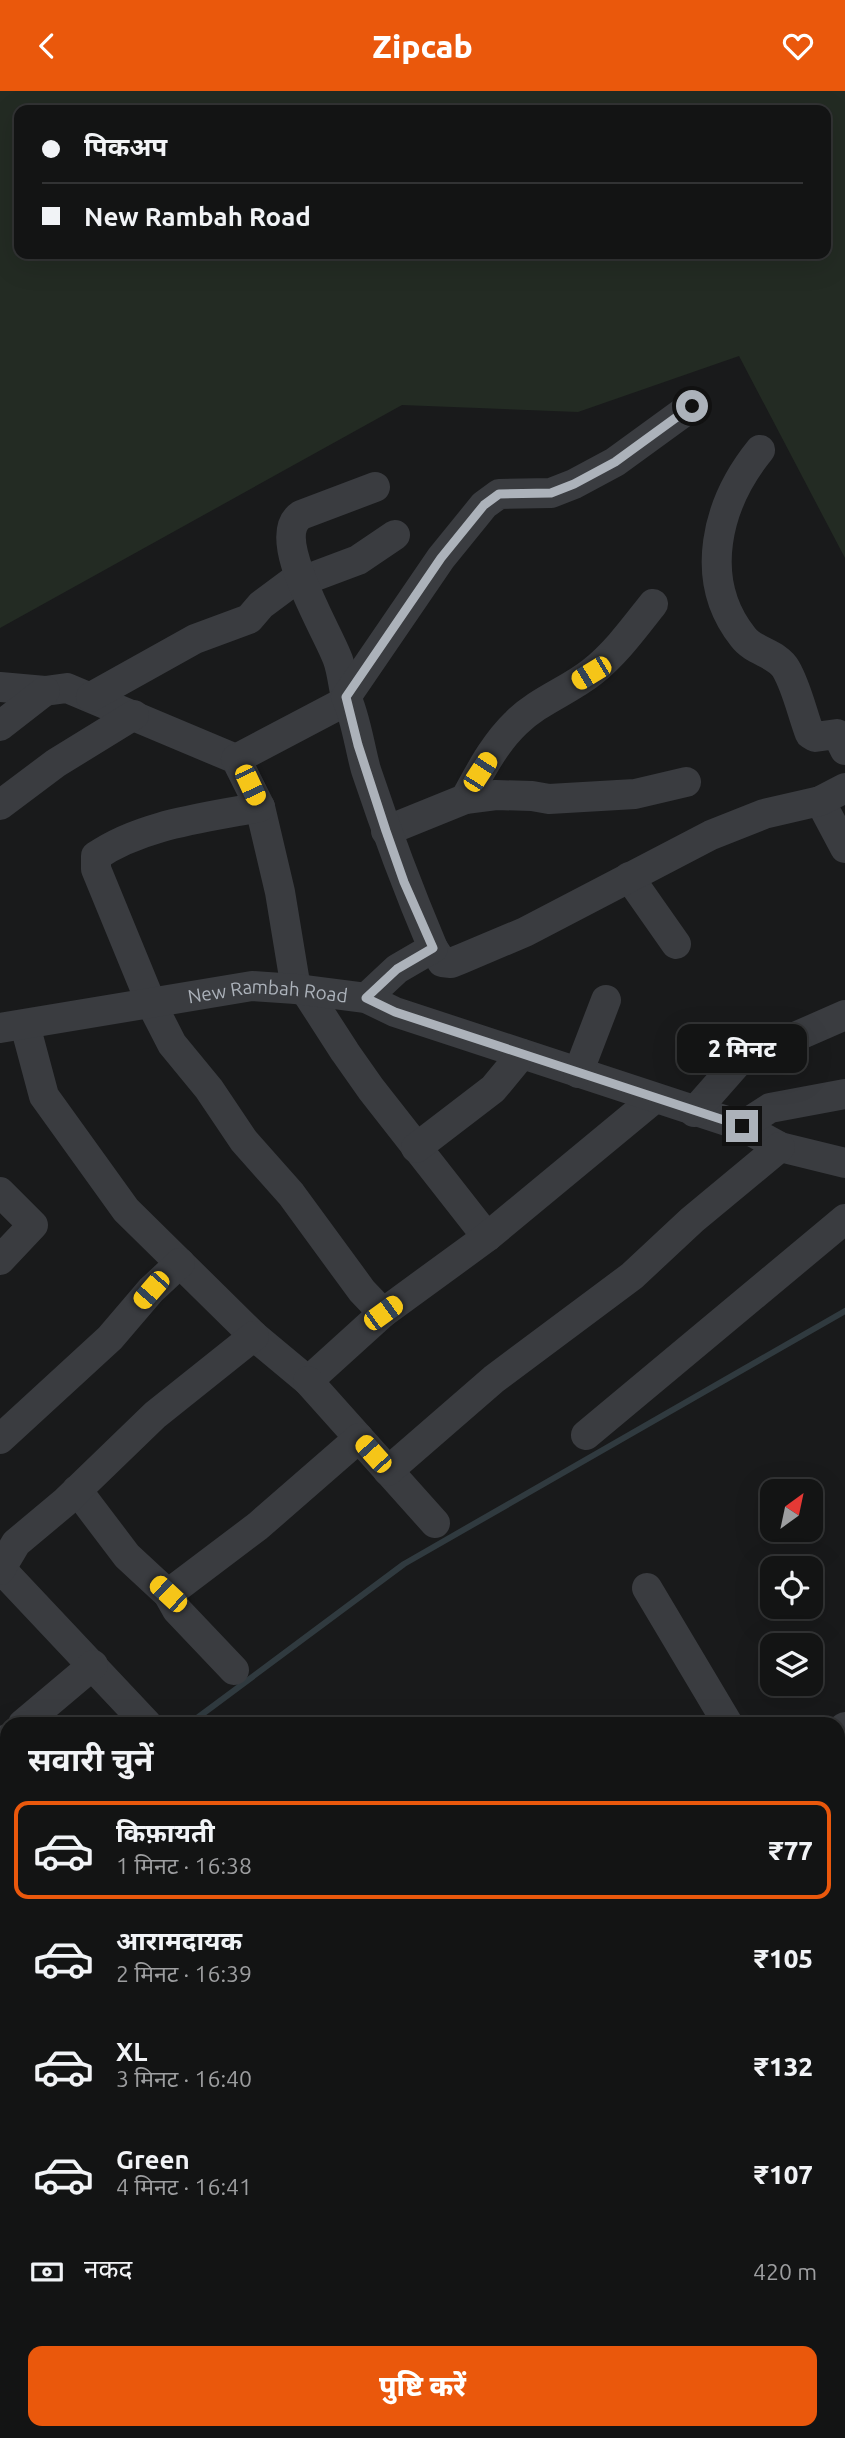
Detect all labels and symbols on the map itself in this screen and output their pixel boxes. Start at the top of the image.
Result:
route start [676,390,708,422]
car [568,653,615,693]
car [460,749,501,795]
car [232,762,269,808]
street label: New Rambah Road [186,975,349,1008]
callout: 2 मिनट [677,1025,807,1073]
route end [726,1110,758,1142]
car [130,1267,173,1313]
car [360,1292,407,1334]
car [352,1431,395,1477]
north arrow [760,1479,822,1542]
car [146,1572,191,1616]

